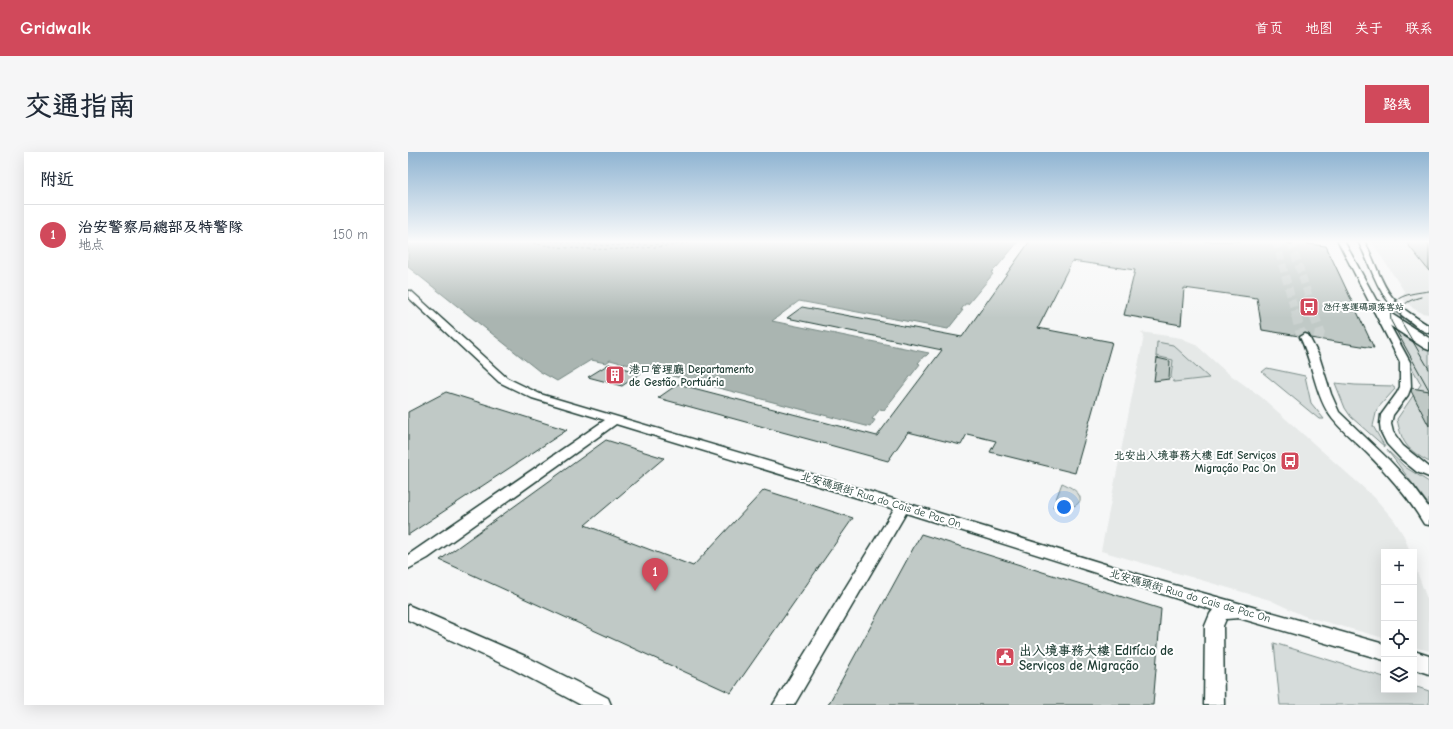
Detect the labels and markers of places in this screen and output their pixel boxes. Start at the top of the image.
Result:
bus stop icon: 氹仔客運碼頭落客站 [1298,296,1320,318]
place label: 氹仔客運碼頭落客站 [1323,302,1404,312]
place label: 港口管理廳 Departamento de Gestão Portuária [629,363,754,389]
building icon: 港口管理廳 Departamento de Gestão Portuária [604,364,626,386]
place label: 北安出入境事務大樓 Edf. Serviços Migração Pac On [1114,449,1276,475]
bus stop icon: 北安出入境事務大樓 Edf. Serviços Migração Pac On [1279,450,1301,472]
pin: 1 [642,558,668,591]
place label: 出入境事務大樓 Edifício de Serviços de Migração [1019,643,1174,673]
public building icon: 出入境事務大樓 Edifício de Serviços de Migração [994,646,1016,668]

